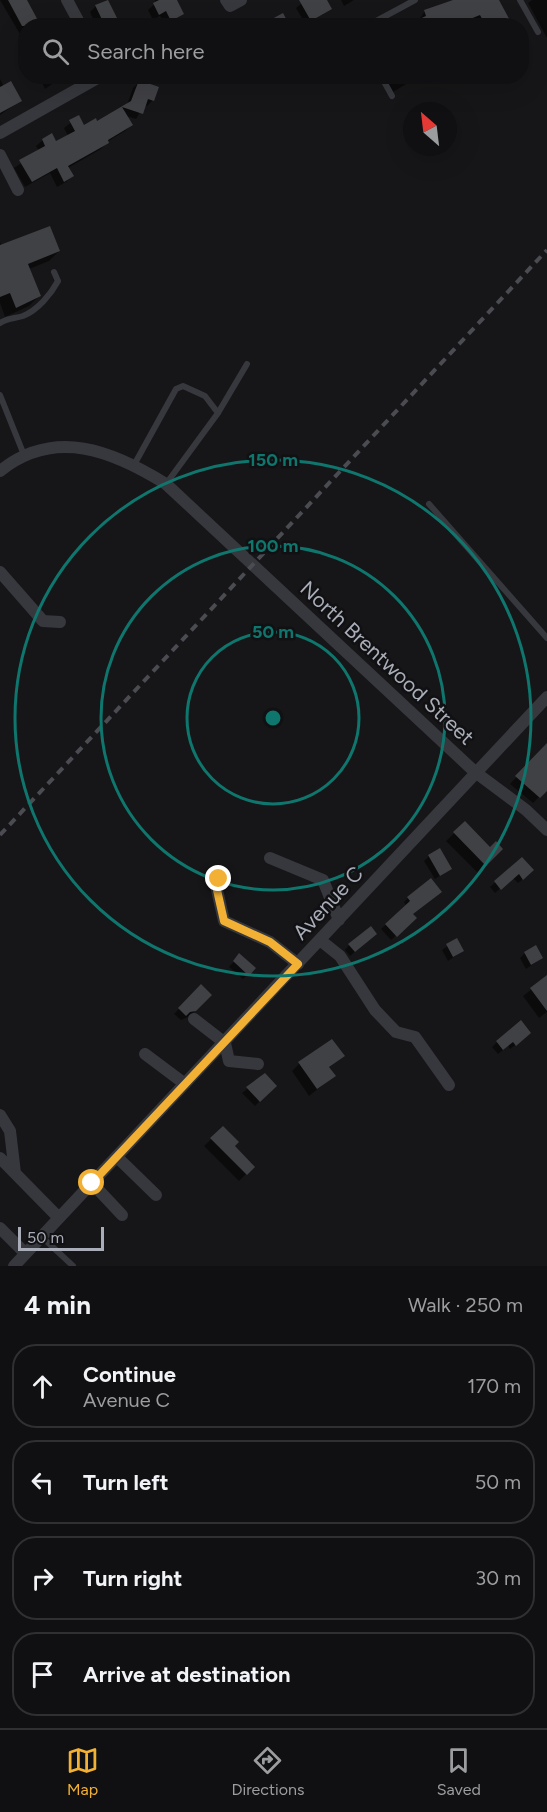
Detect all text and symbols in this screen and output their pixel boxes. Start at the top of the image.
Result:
search box [18,18,529,84]
icon: search [39,35,72,68]
text: Search here [87,38,205,65]
north arrow [403,102,457,156]
text: 150 m [248,449,298,471]
text: 100 m [248,535,298,557]
street label: North Brentwood Street [295,576,479,750]
text: 50 m [252,621,294,643]
centre of rings [263,708,283,728]
street label: Avenue C [287,861,368,945]
route end [205,865,231,891]
route start [78,1169,104,1195]
scale bar [18,1224,104,1252]
text: 50 m [27,1228,64,1247]
text: 4 min [24,1289,91,1321]
text: Walk · 250 m [408,1293,523,1317]
text: Continue [83,1361,176,1388]
icon: ahead [26,1370,59,1403]
text: 170 m [467,1374,521,1398]
text: Avenue C [83,1388,170,1412]
icon: left [26,1466,59,1499]
text: Turn left [83,1469,169,1496]
text: 50 m [475,1470,521,1494]
icon: right [26,1562,59,1595]
text: Turn right [83,1565,182,1592]
text: 30 m [475,1566,521,1590]
icon: arrive [26,1658,59,1691]
text: Arrive at destination [83,1661,291,1688]
tab: Map [66,1744,99,1799]
tab: Directions [231,1744,304,1799]
tab: Saved [437,1744,481,1799]

